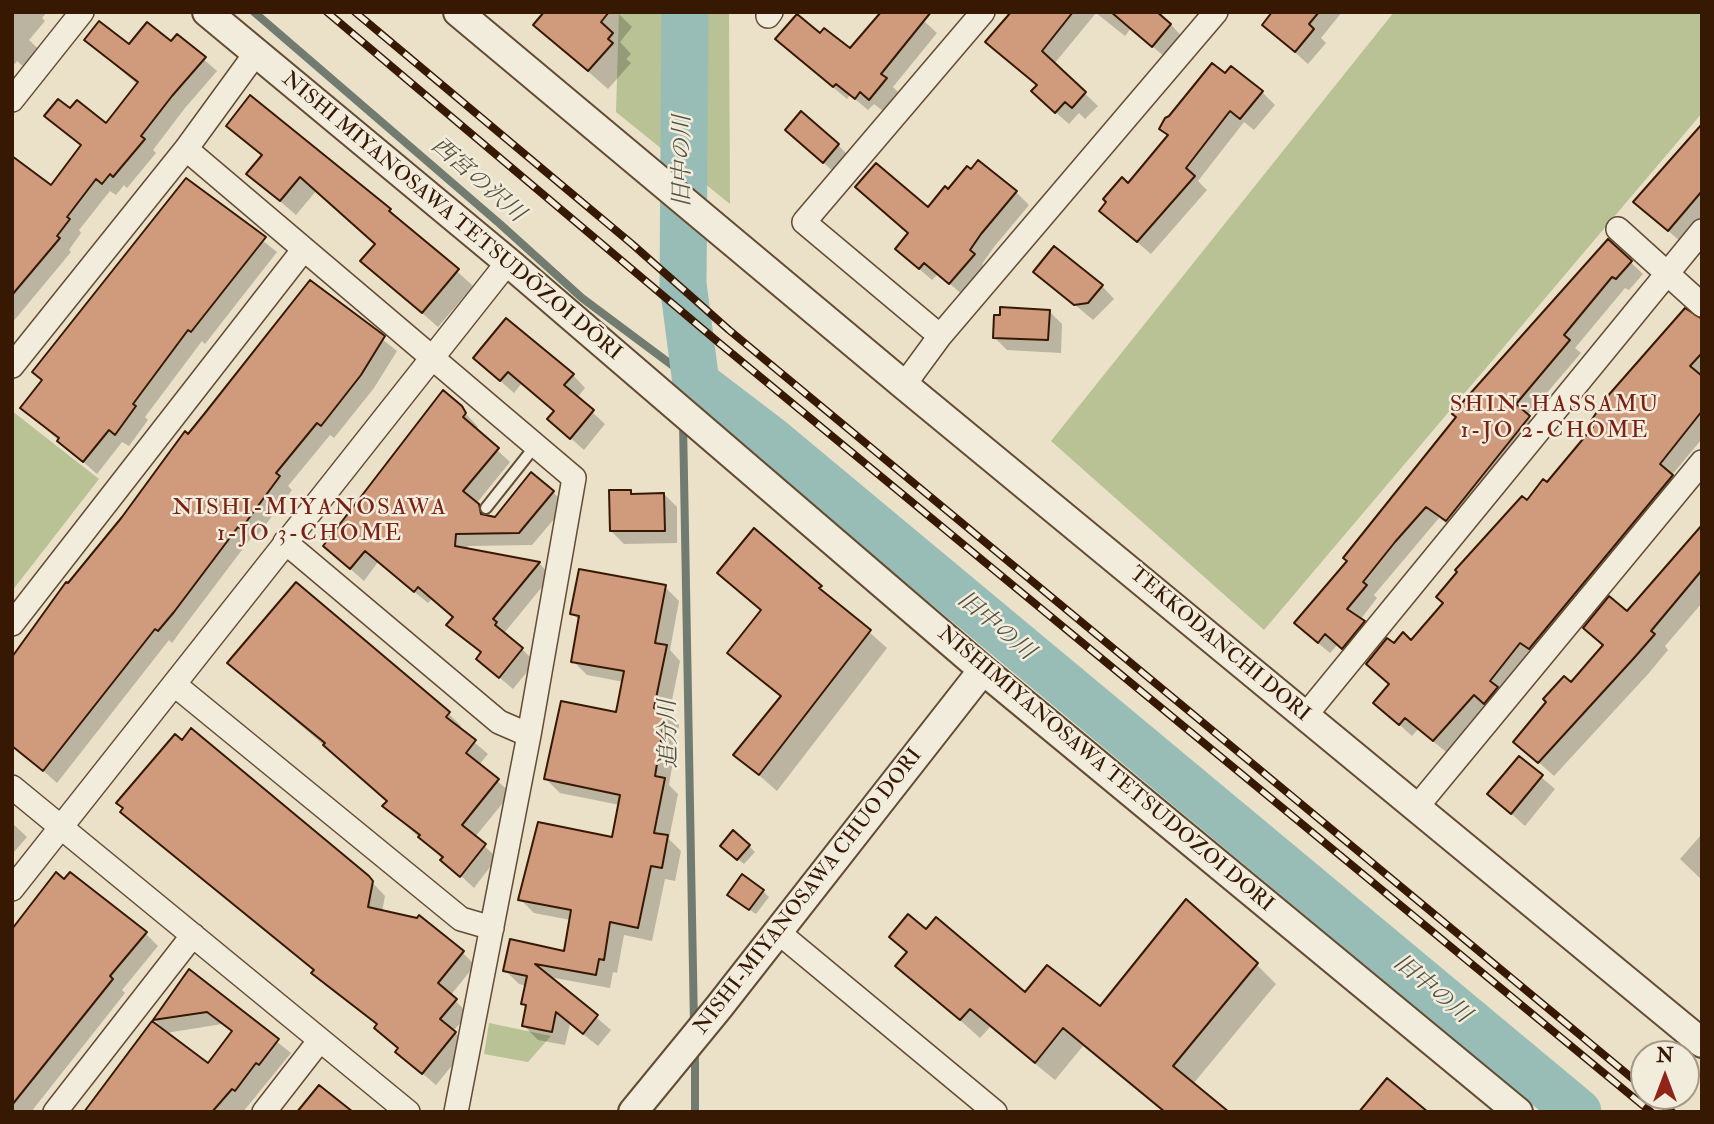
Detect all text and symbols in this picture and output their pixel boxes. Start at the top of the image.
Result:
street label: NISHI MIYANOSAWA TETSUDŌZOI DŌRI [276,67,626,367]
water label: 旧中の川 [670,115,698,207]
water label: 西宮の沢川 [425,133,529,229]
district label: SHIN-HASSAMU 1-JO 2-CHOME [1451,392,1659,446]
district label: NISHI-MIYANOSAWA 1-JO 3-CHOME [174,495,446,549]
street label: TEKKODANCHI DORI [1124,562,1314,728]
water label: 旧中の川 [951,587,1039,667]
street label: NISHIMIYANOSAWA TETSUDOZOI DORI [932,622,1278,918]
water label: 追分川 [656,699,684,769]
street label: NISHI-MIYANOSAWA CHUO DORI [690,744,928,1040]
water label: 旧中の川 [1387,950,1475,1030]
north arrow [1630,1040,1700,1110]
text: N [1656,1044,1674,1068]

